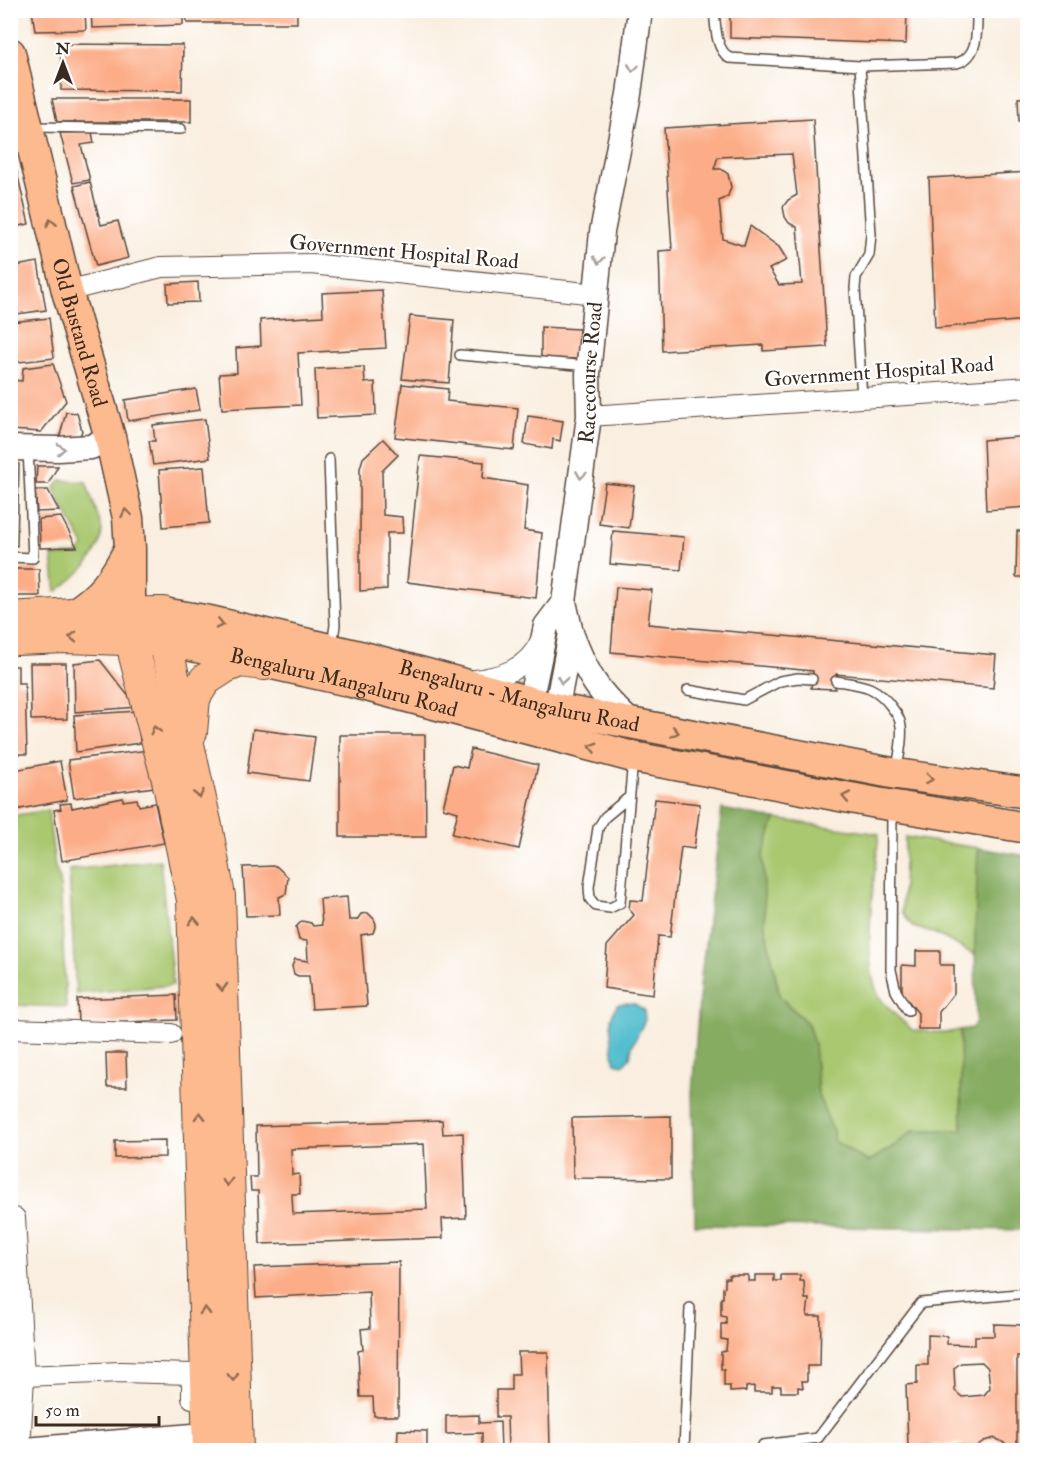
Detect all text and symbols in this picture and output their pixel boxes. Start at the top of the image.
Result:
north arrow [33,33,93,93]
text: N [55,39,71,59]
one-way arrow [627,64,639,73]
one-way arrow [45,218,58,228]
street label: Government Hospital Road [288,229,520,276]
street label: Old Bustand Road [46,255,114,411]
one-way arrow [593,256,606,265]
street label: Racecourse Road [572,300,609,445]
street label: Government Hospital Road [763,350,995,393]
one-way arrow [57,442,66,455]
one-way arrow [576,471,588,480]
one-way arrow [120,508,133,518]
one-way arrow [215,616,225,629]
one-way arrow [69,631,78,644]
street label: Bengaluru Mangaluru Road [228,641,462,723]
street label: Bengaluru - Mangaluru Road [396,654,642,738]
one-way arrow [556,676,568,685]
one-way arrow [670,725,680,738]
one-way arrow [149,726,162,736]
one-way arrow [588,741,598,754]
one-way arrow [924,772,934,784]
one-way arrow [192,789,205,799]
one-way arrow [841,791,851,804]
one-way arrow [188,917,200,926]
one-way arrow [215,982,228,991]
one-way arrow [194,1111,207,1120]
one-way arrow [221,1177,234,1186]
one-way arrow [199,1306,212,1315]
one-way arrow [227,1372,239,1381]
scale bar [36,1389,159,1427]
text: 50 m [45,1399,80,1422]

